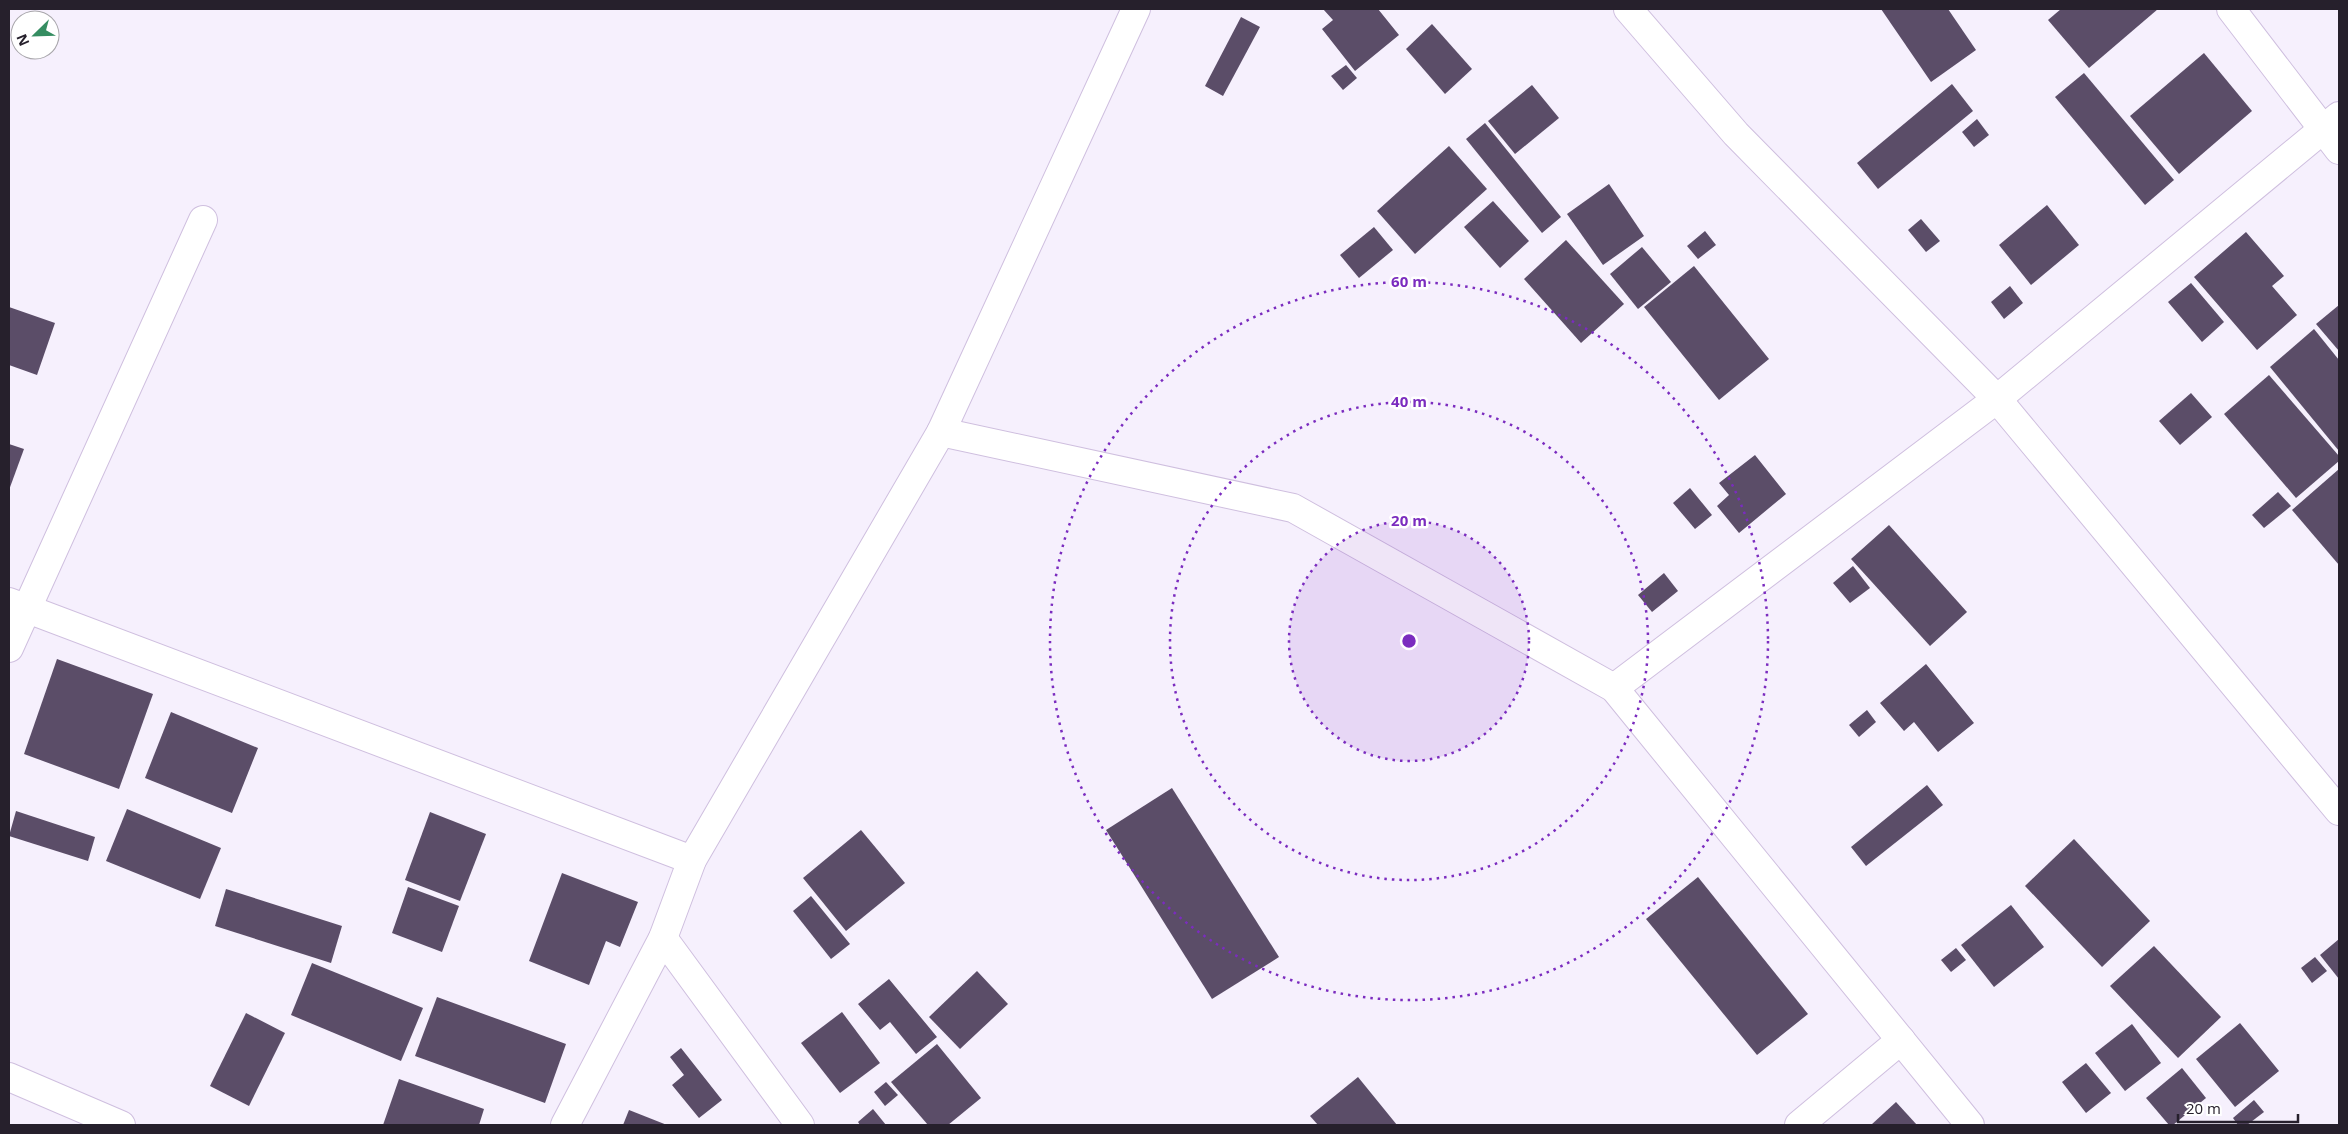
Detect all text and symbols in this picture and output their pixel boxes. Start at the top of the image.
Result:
north arrow [10,10,60,60]
text: N [12,31,34,49]
text: 60 m [1391,271,1427,291]
text: 40 m [1391,391,1427,411]
text: 20 m [1391,510,1427,530]
centre of rings [1400,632,1418,650]
scale bar [2178,1092,2298,1124]
text: 20 m [2186,1098,2221,1118]

